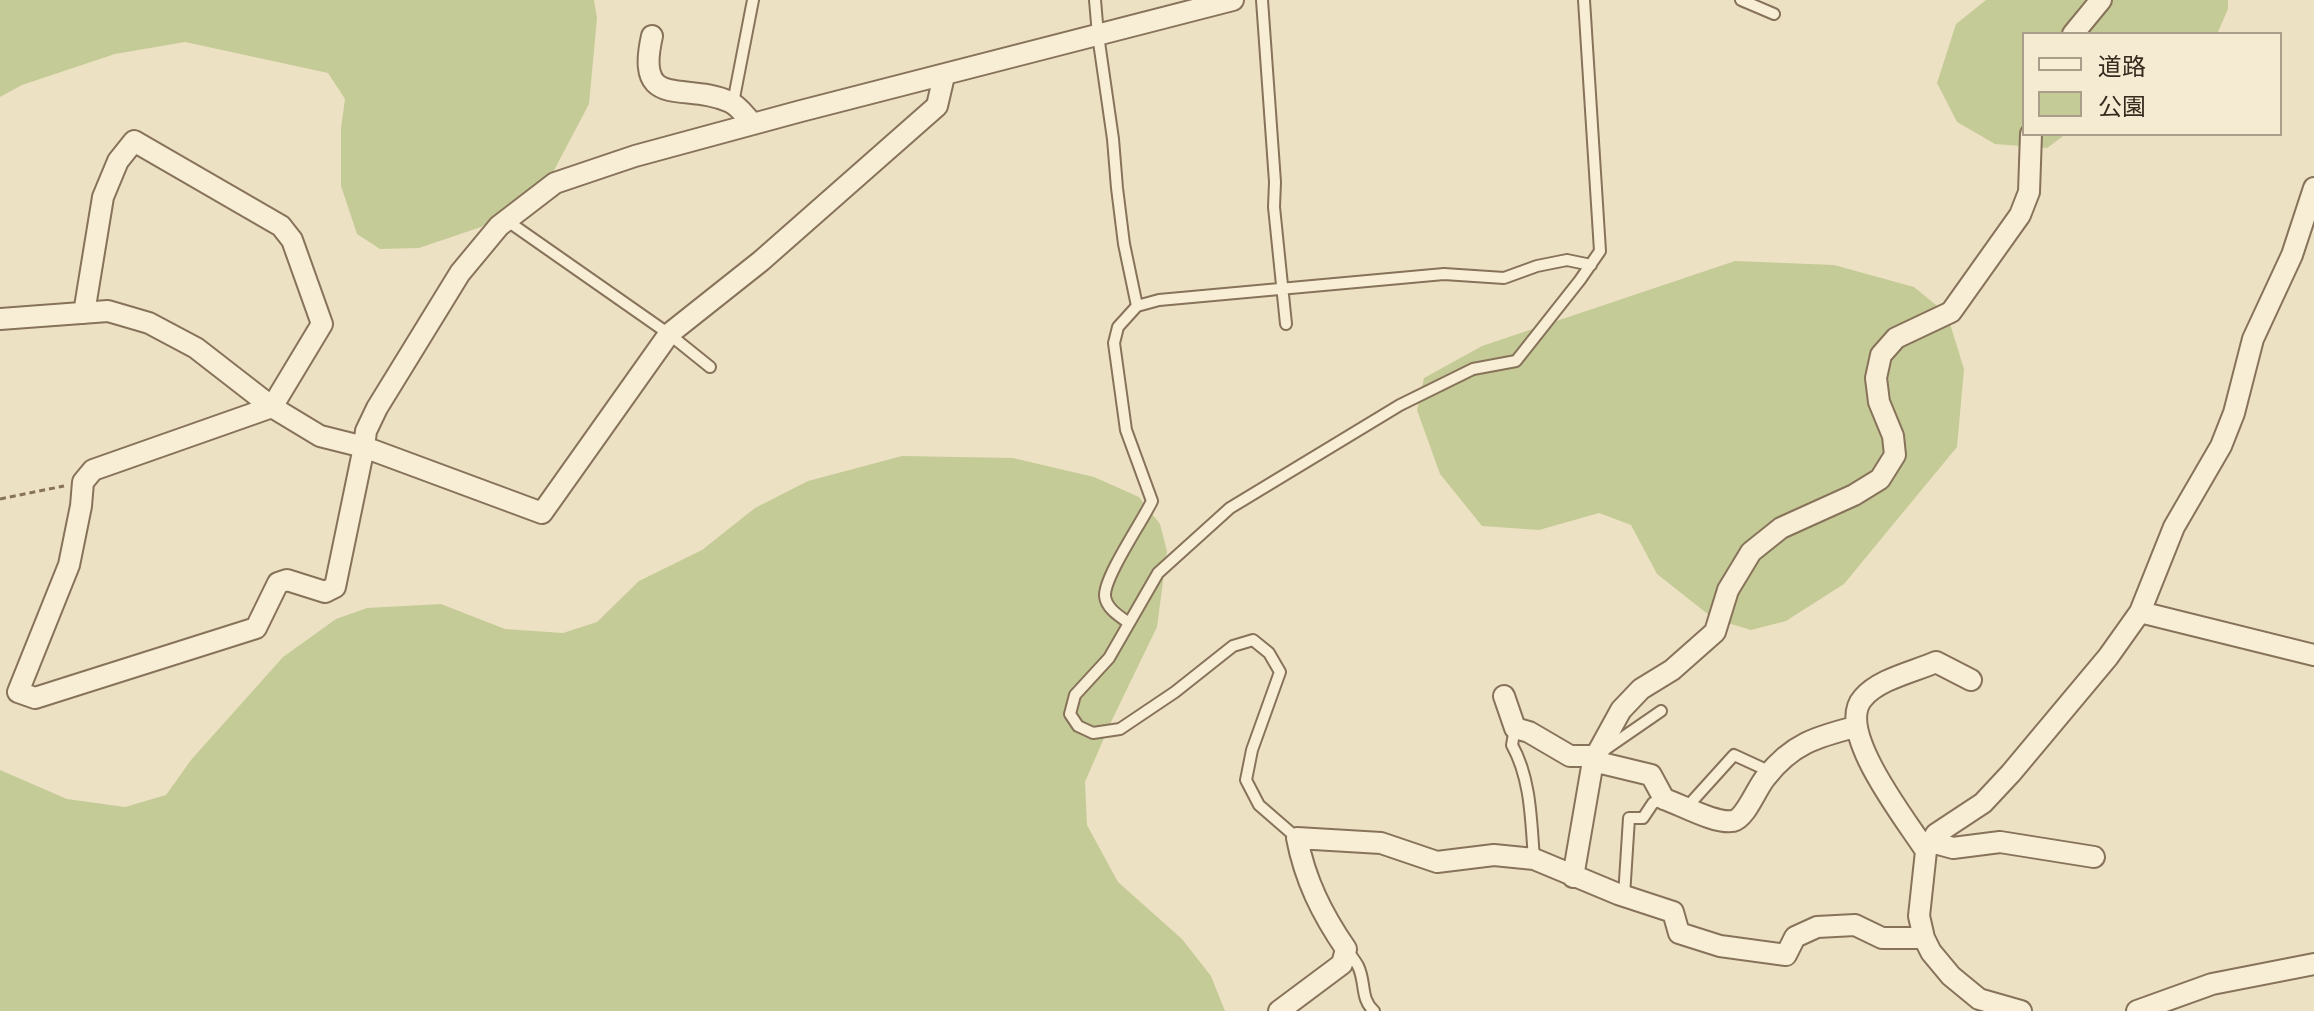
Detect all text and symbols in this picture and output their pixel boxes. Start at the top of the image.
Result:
legend [2022,32,2282,136]
text: 道路 [2098,49,2146,82]
text: 公園 [2098,89,2146,122]

